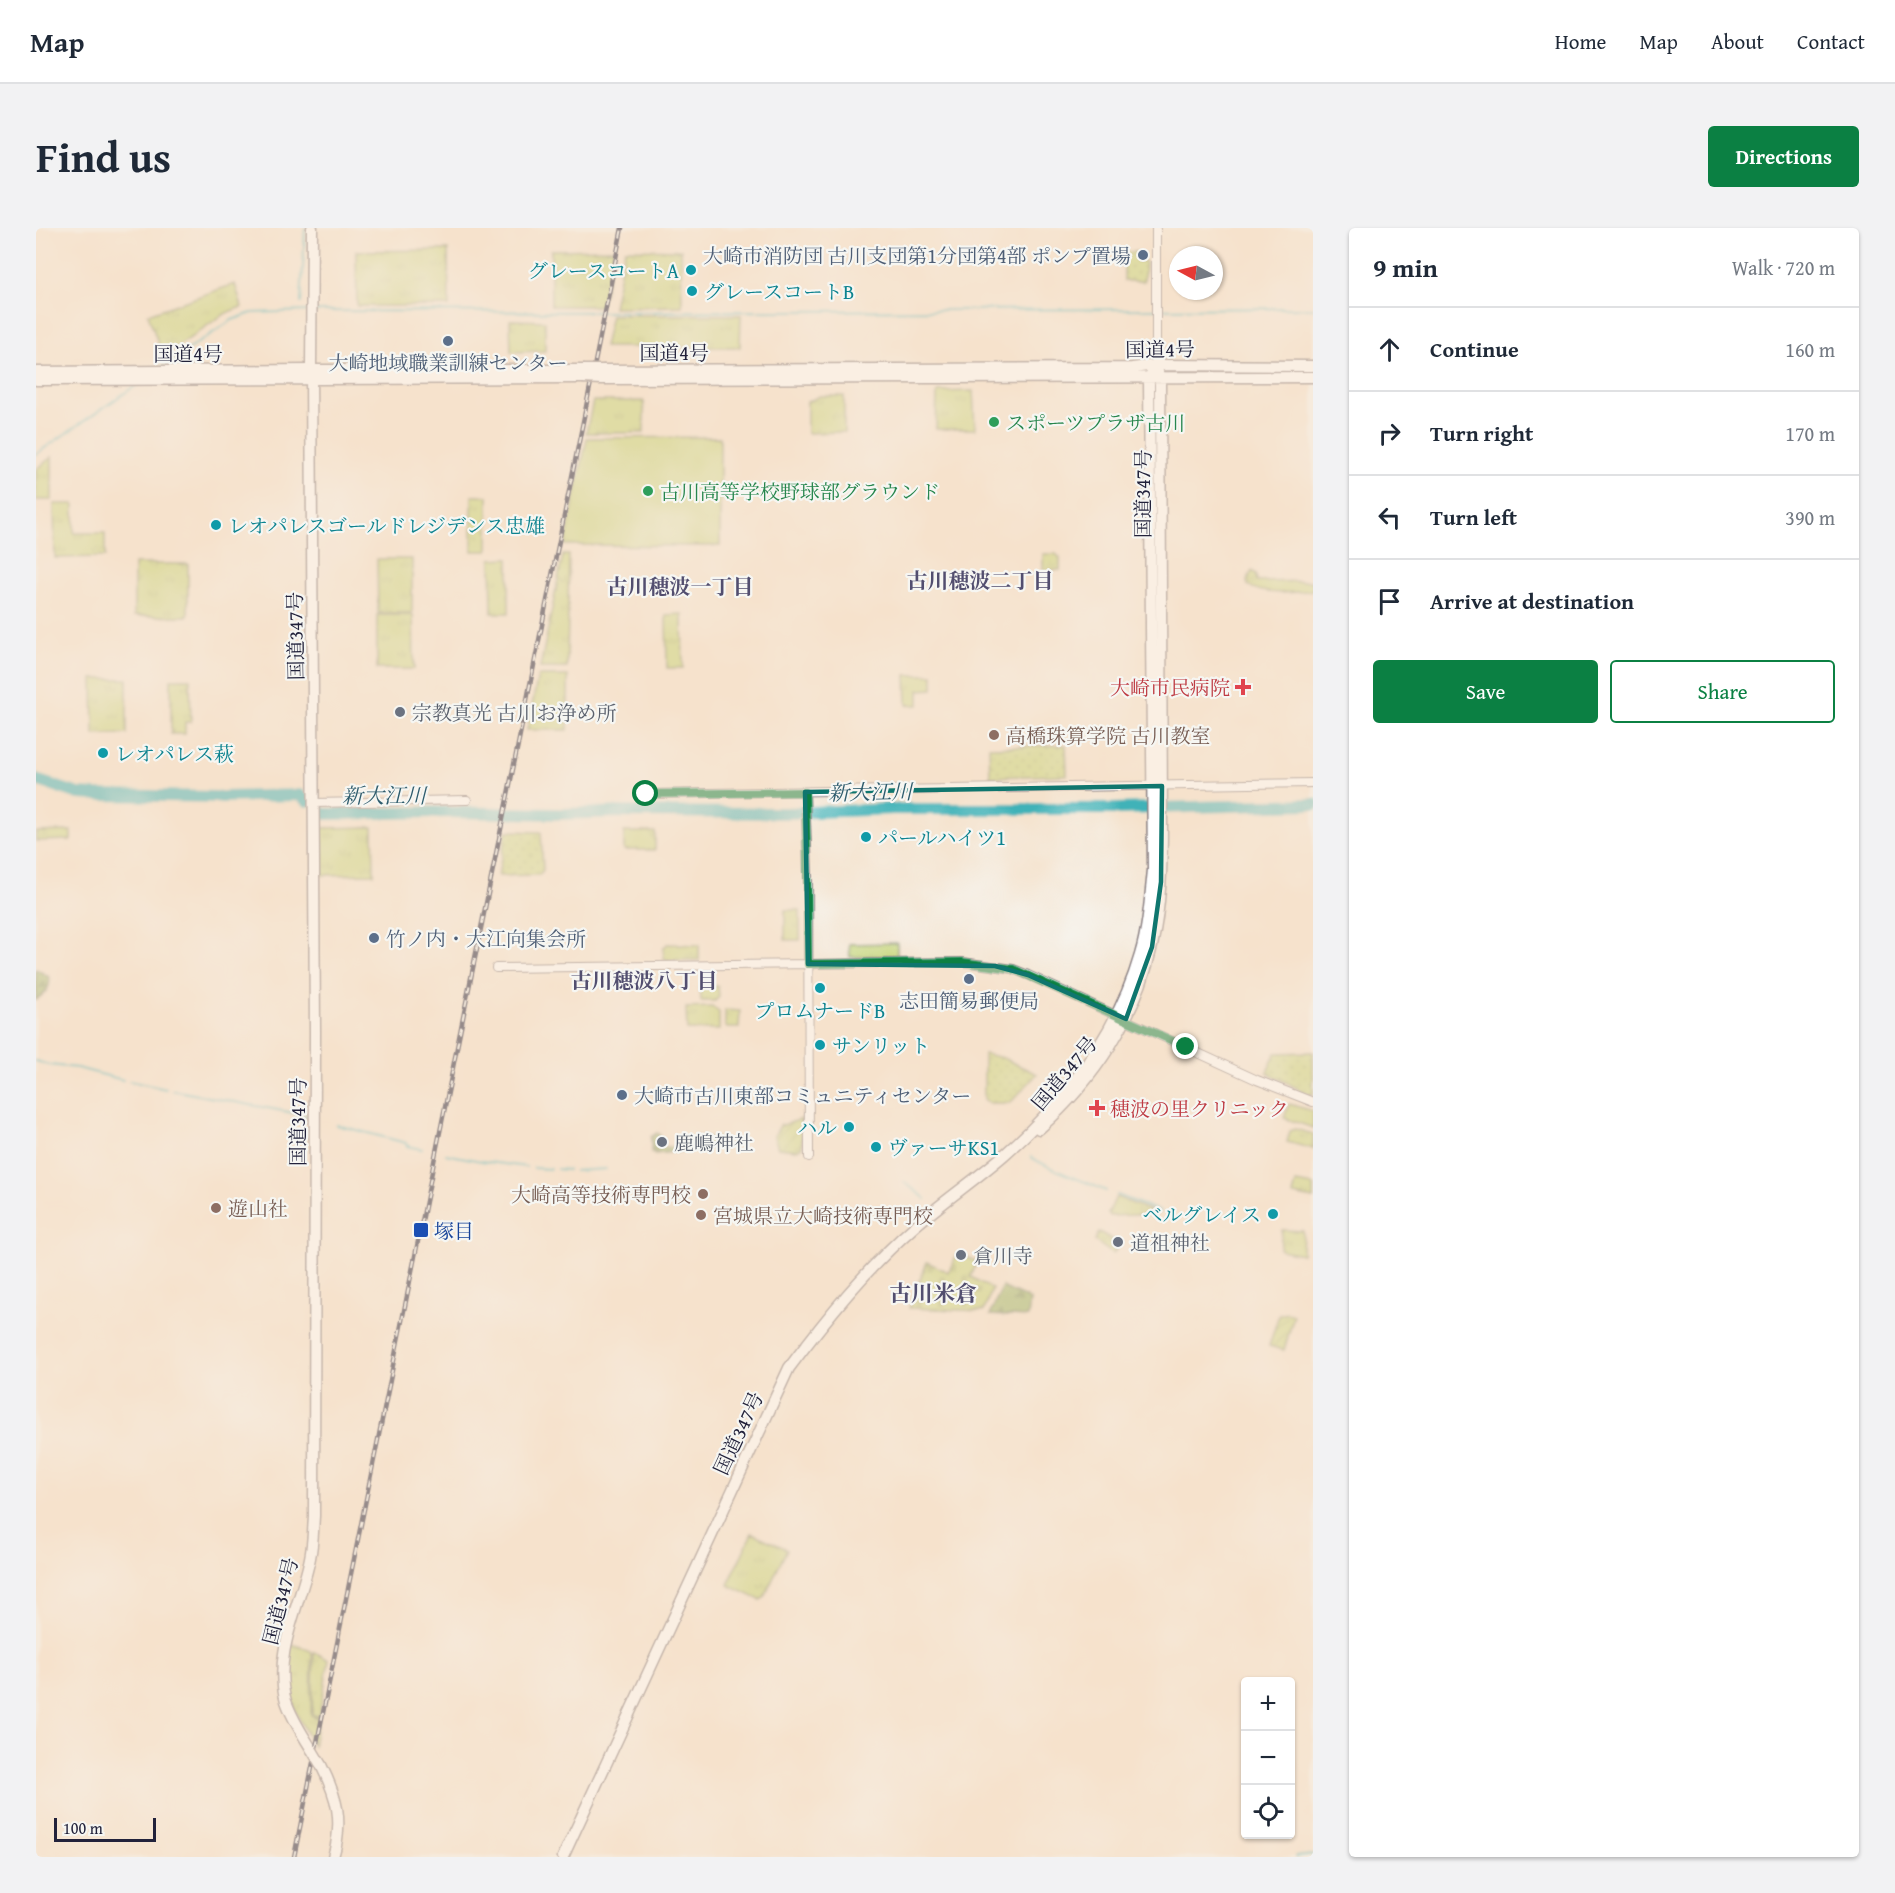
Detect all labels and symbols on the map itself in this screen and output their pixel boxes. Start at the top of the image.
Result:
place label: 大崎市消防団 古川支団第1分団第4部 ポンプ置場 [703,241,1131,270]
north arrow [1169,246,1223,300]
marker: 大崎市消防団 古川支団第1分団第4部 ポンプ置場 [1136,248,1150,262]
place label: グレースコートA [528,256,679,285]
marker: グレースコートA [684,263,698,277]
place label: グレースコートB [704,277,854,306]
marker: グレースコートB [685,284,699,298]
marker: 大崎地域職業訓練センター [441,334,455,348]
street label: 国道4号 [1125,334,1195,364]
street label: 国道4号 [639,338,709,367]
street label: 国道4号 [153,339,223,368]
place label: 大崎地域職業訓練センター [328,348,568,377]
place label: スポーツプラザ古川 [1006,408,1185,437]
marker: スポーツプラザ古川 [987,415,1001,429]
street label: 国道347号 [1128,450,1157,538]
place label: 古川高等学校野球部グラウンド [660,477,940,506]
marker: 古川高等学校野球部グラウンド [641,484,655,498]
place label: レオパレスゴールドレジデンス忠雄 [228,511,545,540]
marker: レオパレスゴールドレジデンス忠雄 [209,518,223,532]
district label: 古川穂波二丁目 [907,565,1054,596]
district label: 古川穂波一丁目 [607,571,754,602]
street label: 国道347号 [280,591,310,681]
place label: 大崎市民病院 [1110,673,1230,702]
marker: 大崎市民病院 [1234,678,1252,696]
place label: 宗教真光 古川お浄め所 [412,698,616,727]
marker: 宗教真光 古川お浄め所 [393,705,407,719]
place label: 高橋珠算学院 古川教室 [1006,721,1210,750]
marker: 高橋珠算学院 古川教室 [987,728,1001,742]
place label: レオパレス萩 [115,739,234,768]
marker: レオパレス萩 [96,746,110,760]
water label: 新大江川 [828,776,914,808]
water label: 新大江川 [342,780,428,811]
route start [632,780,658,806]
place label: パールハイツ1 [878,823,1006,852]
marker: パールハイツ1 [859,830,873,844]
place label: 竹ノ内・大江向集会所 [386,924,586,953]
marker: 竹ノ内・大江向集会所 [367,931,381,945]
district label: 古川穂波八丁目 [571,965,718,996]
marker: 志田簡易郵便局 [962,972,976,986]
marker: プロムナードB [813,981,827,995]
place label: 志田簡易郵便局 [899,986,1039,1015]
place label: プロムナードB [755,996,885,1025]
street label: 国道347号 [1024,1030,1104,1116]
place label: サンリット [832,1031,930,1060]
route end [1172,1033,1198,1059]
marker: サンリット [813,1038,827,1052]
street label: 国道347号 [283,1078,312,1166]
place label: 大崎市古川東部コミュニティセンター [634,1081,971,1110]
marker: 大崎市古川東部コミュニティセンター [615,1088,629,1102]
place label: 穂波の里クリニック [1110,1094,1289,1123]
marker: 穂波の里クリニック [1088,1099,1106,1117]
place label: ハル [797,1113,837,1142]
marker: ハル [842,1120,856,1134]
place label: 鹿嶋神社 [674,1128,754,1157]
place label: ヴァーサKS1 [888,1133,999,1162]
marker: 鹿嶋神社 [655,1135,669,1149]
marker: ヴァーサKS1 [869,1140,883,1154]
place label: 大崎高等技術専門校 [511,1180,691,1209]
marker: 大崎高等技術専門校 [696,1187,710,1201]
place label: 遊山社 [228,1194,288,1223]
place label: ベルグレイス [1143,1200,1261,1229]
marker: 遊山社 [209,1201,223,1215]
place label: 宮城県立大崎技術専門校 [713,1201,933,1230]
marker: ベルグレイス [1266,1207,1280,1221]
marker: 宮城県立大崎技術専門校 [694,1208,708,1222]
place label: 塚目 [434,1216,474,1245]
marker: 塚目 [412,1221,430,1239]
place label: 道祖神社 [1130,1228,1210,1257]
marker: 道祖神社 [1111,1235,1125,1249]
place label: 倉川寺 [973,1241,1033,1270]
marker: 倉川寺 [954,1248,968,1262]
district label: 古川米倉 [889,1277,977,1309]
street label: 国道347号 [706,1387,770,1479]
street label: 国道347号 [255,1554,305,1648]
scale bar [54,1815,156,1842]

